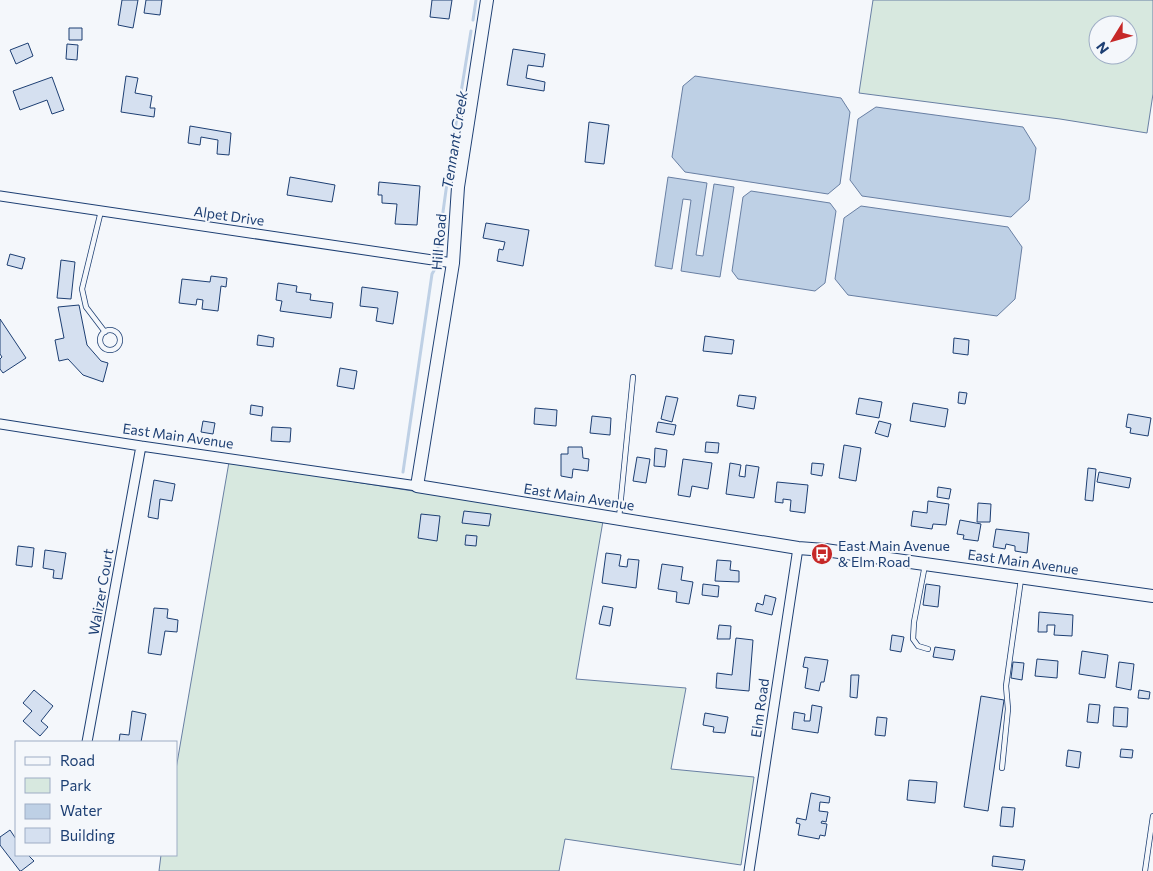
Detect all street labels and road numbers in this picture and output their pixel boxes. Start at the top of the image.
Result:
street label: Alpet Drive [193,202,265,229]
street label: Hill Road [428,213,449,271]
street label: East Main Avenue [121,419,235,452]
street label: East Main Avenue [522,479,636,514]
street label: East Main Avenue [966,545,1080,578]
street label: Walizer Court [85,547,117,637]
street label: Elm Road [747,677,772,739]

